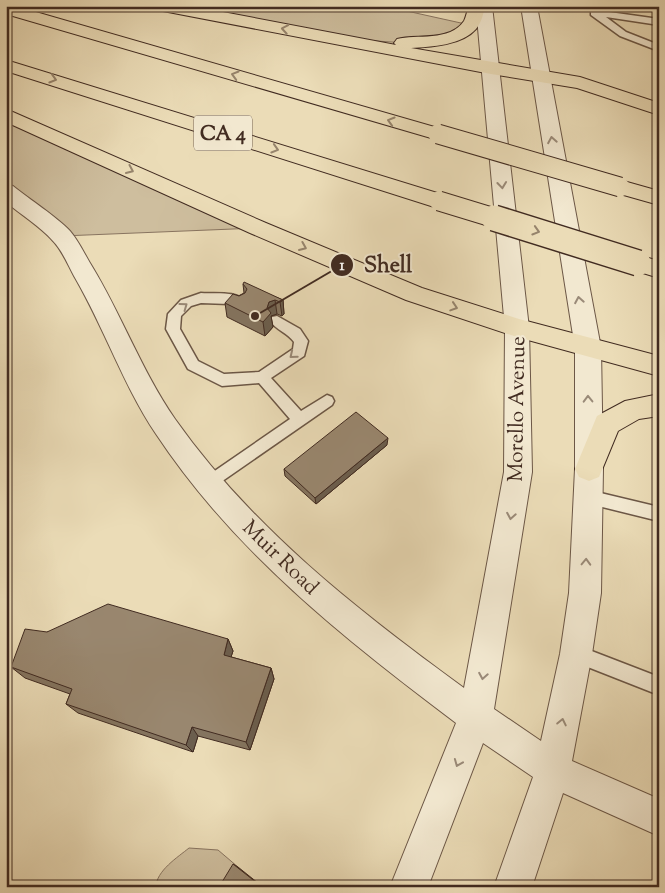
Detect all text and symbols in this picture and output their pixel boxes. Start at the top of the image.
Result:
one-way arrow [281,25,289,35]
one-way arrow [232,71,240,81]
one-way arrow [48,74,56,84]
road number: CA 4 [194,116,252,150]
one-way arrow [388,116,396,126]
one-way arrow [547,135,557,144]
one-way arrow [270,143,278,153]
one-way arrow [125,164,134,175]
one-way arrow [497,182,508,190]
one-way arrow [531,225,539,235]
one-way arrow [298,240,307,251]
callout: Shell [329,246,422,283]
text: Shell [364,251,413,283]
text: 1 [339,256,345,277]
one-way arrow [575,296,585,304]
one-way arrow [449,301,458,311]
one-way arrow [179,303,188,312]
street label: Morello Avenue [502,336,534,482]
one-way arrow [289,349,298,358]
one-way arrow [583,395,593,403]
one-way arrow [506,511,516,520]
street label: Muir Road [234,514,325,603]
one-way arrow [581,558,591,566]
one-way arrow [478,671,488,680]
one-way arrow [557,718,567,727]
one-way arrow [454,758,464,766]

